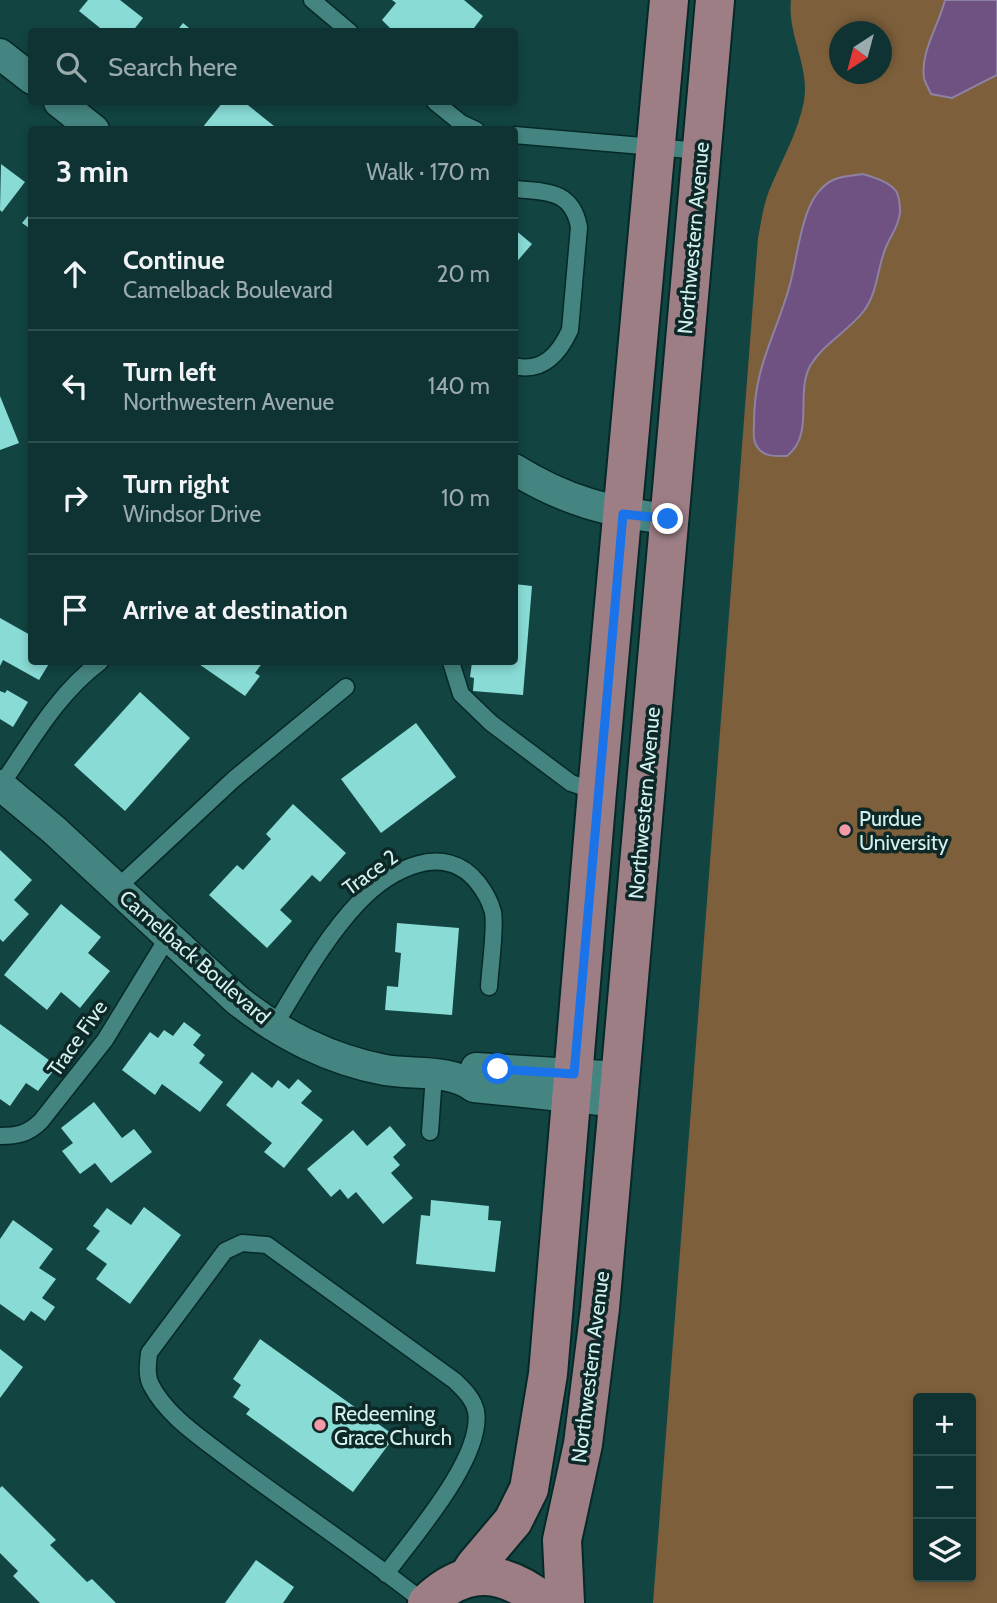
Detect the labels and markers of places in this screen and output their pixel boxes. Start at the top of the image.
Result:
place label: Purdue University [859,806,949,855]
marker: Purdue University [837,822,853,838]
place label: Redeeming Grace Church [334,1401,452,1450]
marker: Redeeming Grace Church [312,1417,328,1433]

